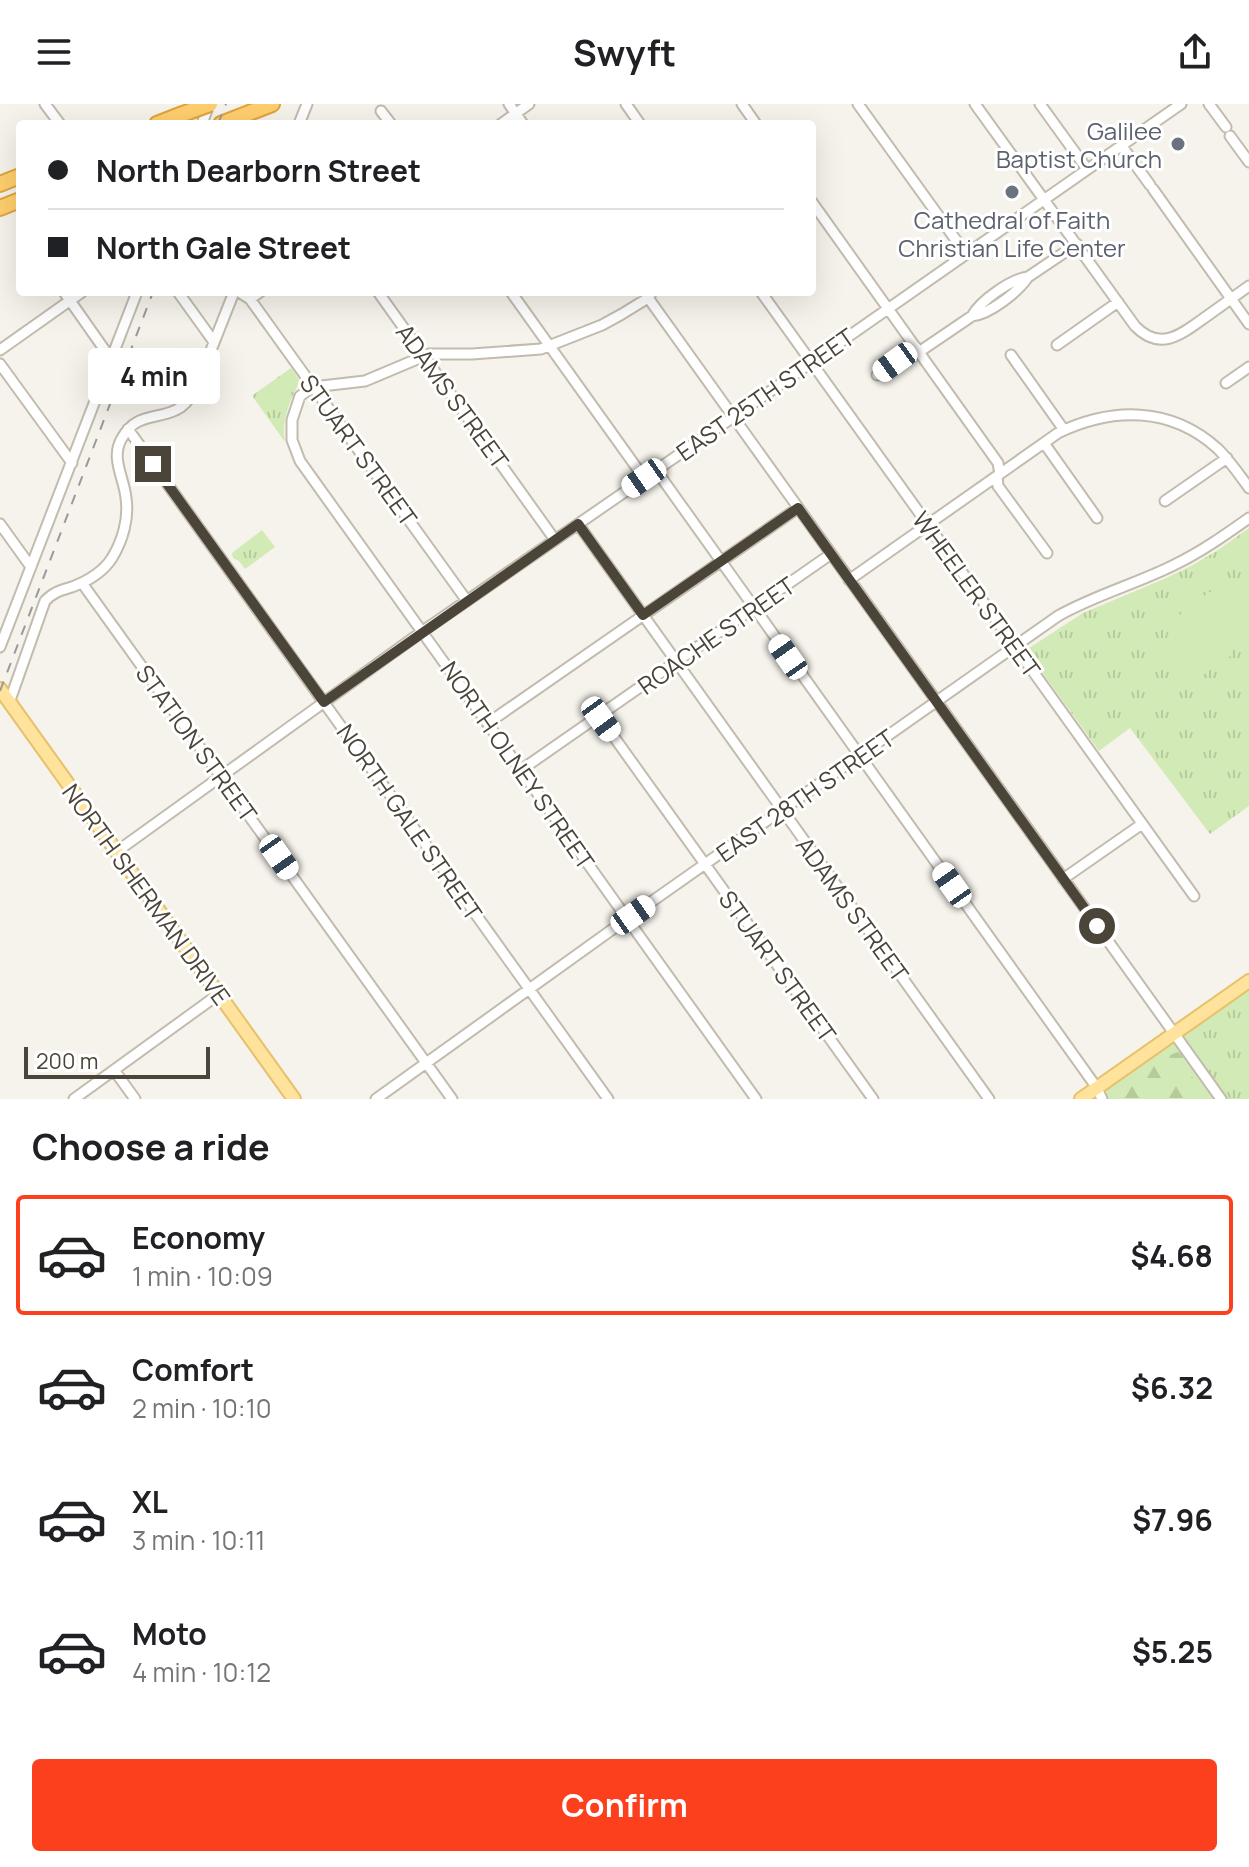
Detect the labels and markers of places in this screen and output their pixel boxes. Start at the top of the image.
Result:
place label: Galilee Baptist Church [996,114,1162,175]
marker: Galilee Baptist Church [1169,135,1187,153]
marker: Cathedral of Faith Christian Life Center [1003,183,1021,201]
place label: Cathedral of Faith Christian Life Center [898,203,1126,264]

